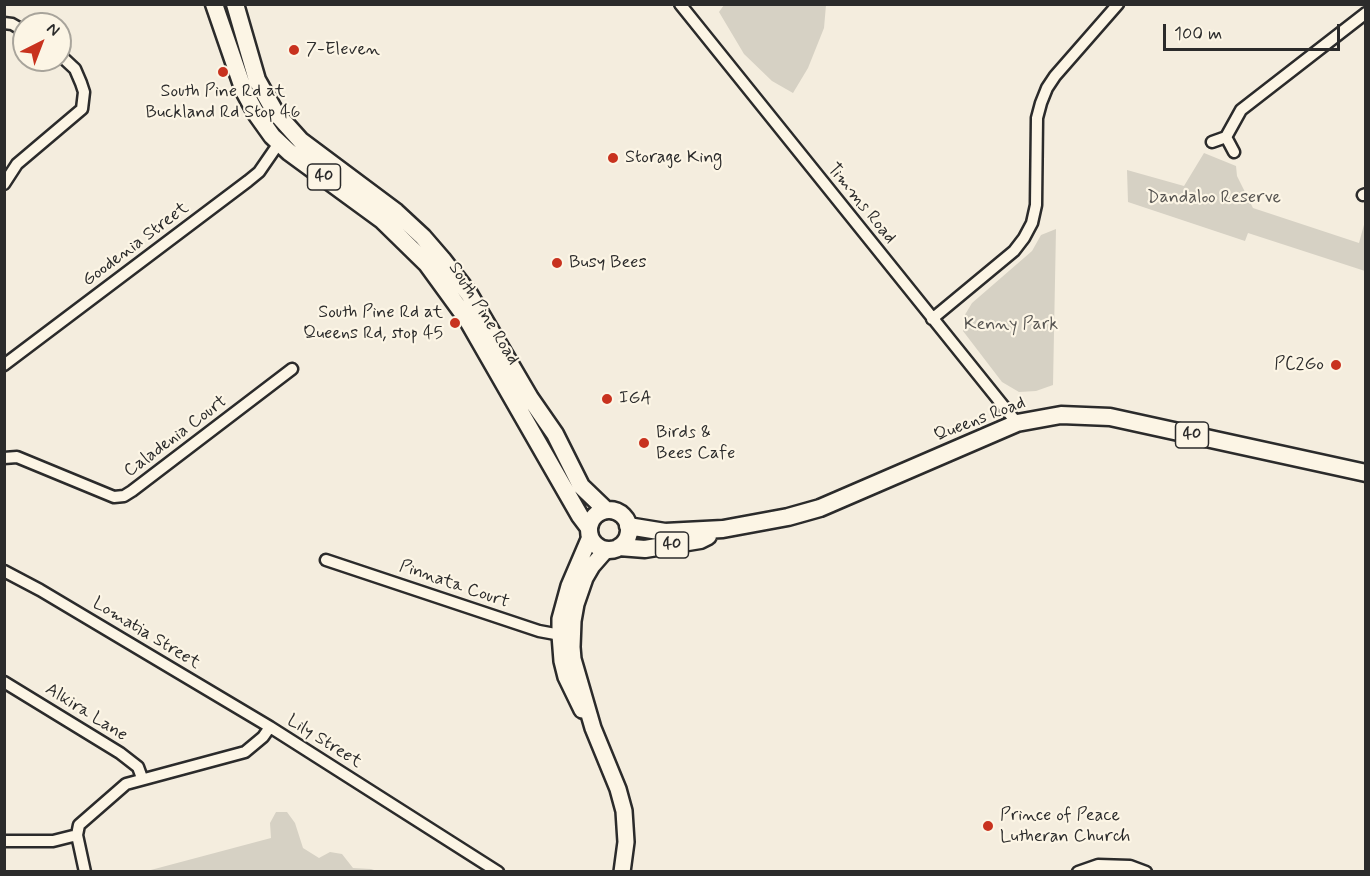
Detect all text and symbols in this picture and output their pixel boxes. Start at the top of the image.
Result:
north arrow [12,12,72,72]
scale bar [1166,12,1343,50]
text: N [42,18,64,41]
text: 100 m [1174,22,1222,46]
place label: 7-Eleven [306,39,380,61]
marker: 7-Eleven [287,43,301,57]
marker: South Pine Rd at Buckland Rd Stop 46 [216,65,230,79]
place label: South Pine Rd at Buckland Rd Stop 46 [146,81,300,124]
place label: Storage King [625,147,722,169]
marker: Storage King [606,151,620,165]
street label: Timms Road [822,159,900,249]
road number: 40 [308,164,340,190]
park label: Dandaloo Reserve [1147,187,1281,209]
street label: Goodenia Street [79,198,193,292]
place label: Busy Bees [569,252,646,274]
marker: Busy Bees [550,256,564,270]
street label: South Pine Road [443,259,523,369]
place label: South Pine Rd at Queens Rd, stop 45 [303,302,443,344]
park label: Kenny Park [964,314,1058,336]
marker: South Pine Rd at Queens Rd, stop 45 [448,316,462,330]
place label: PC2Go [1274,354,1324,376]
marker: PC2Go [1329,358,1343,372]
place label: IGA [619,388,652,410]
street label: Caladenia Court [120,391,232,483]
marker: IGA [600,392,614,406]
street label: Queens Road [931,393,1029,447]
place label: Birds & Bees Cafe [656,422,735,464]
road number: 40 [1176,422,1208,448]
marker: Birds & Bees Cafe [637,436,651,450]
road number: 40 [656,532,688,558]
street label: Pinnata Court [396,556,512,614]
street label: Lomatia Street [88,593,204,675]
street label: Alkira Lane [41,679,131,747]
street label: Lily Street [283,711,365,773]
place label: Prince of Peace Lutheran Church [1000,805,1130,848]
marker: Prince of Peace Lutheran Church [981,819,995,833]

